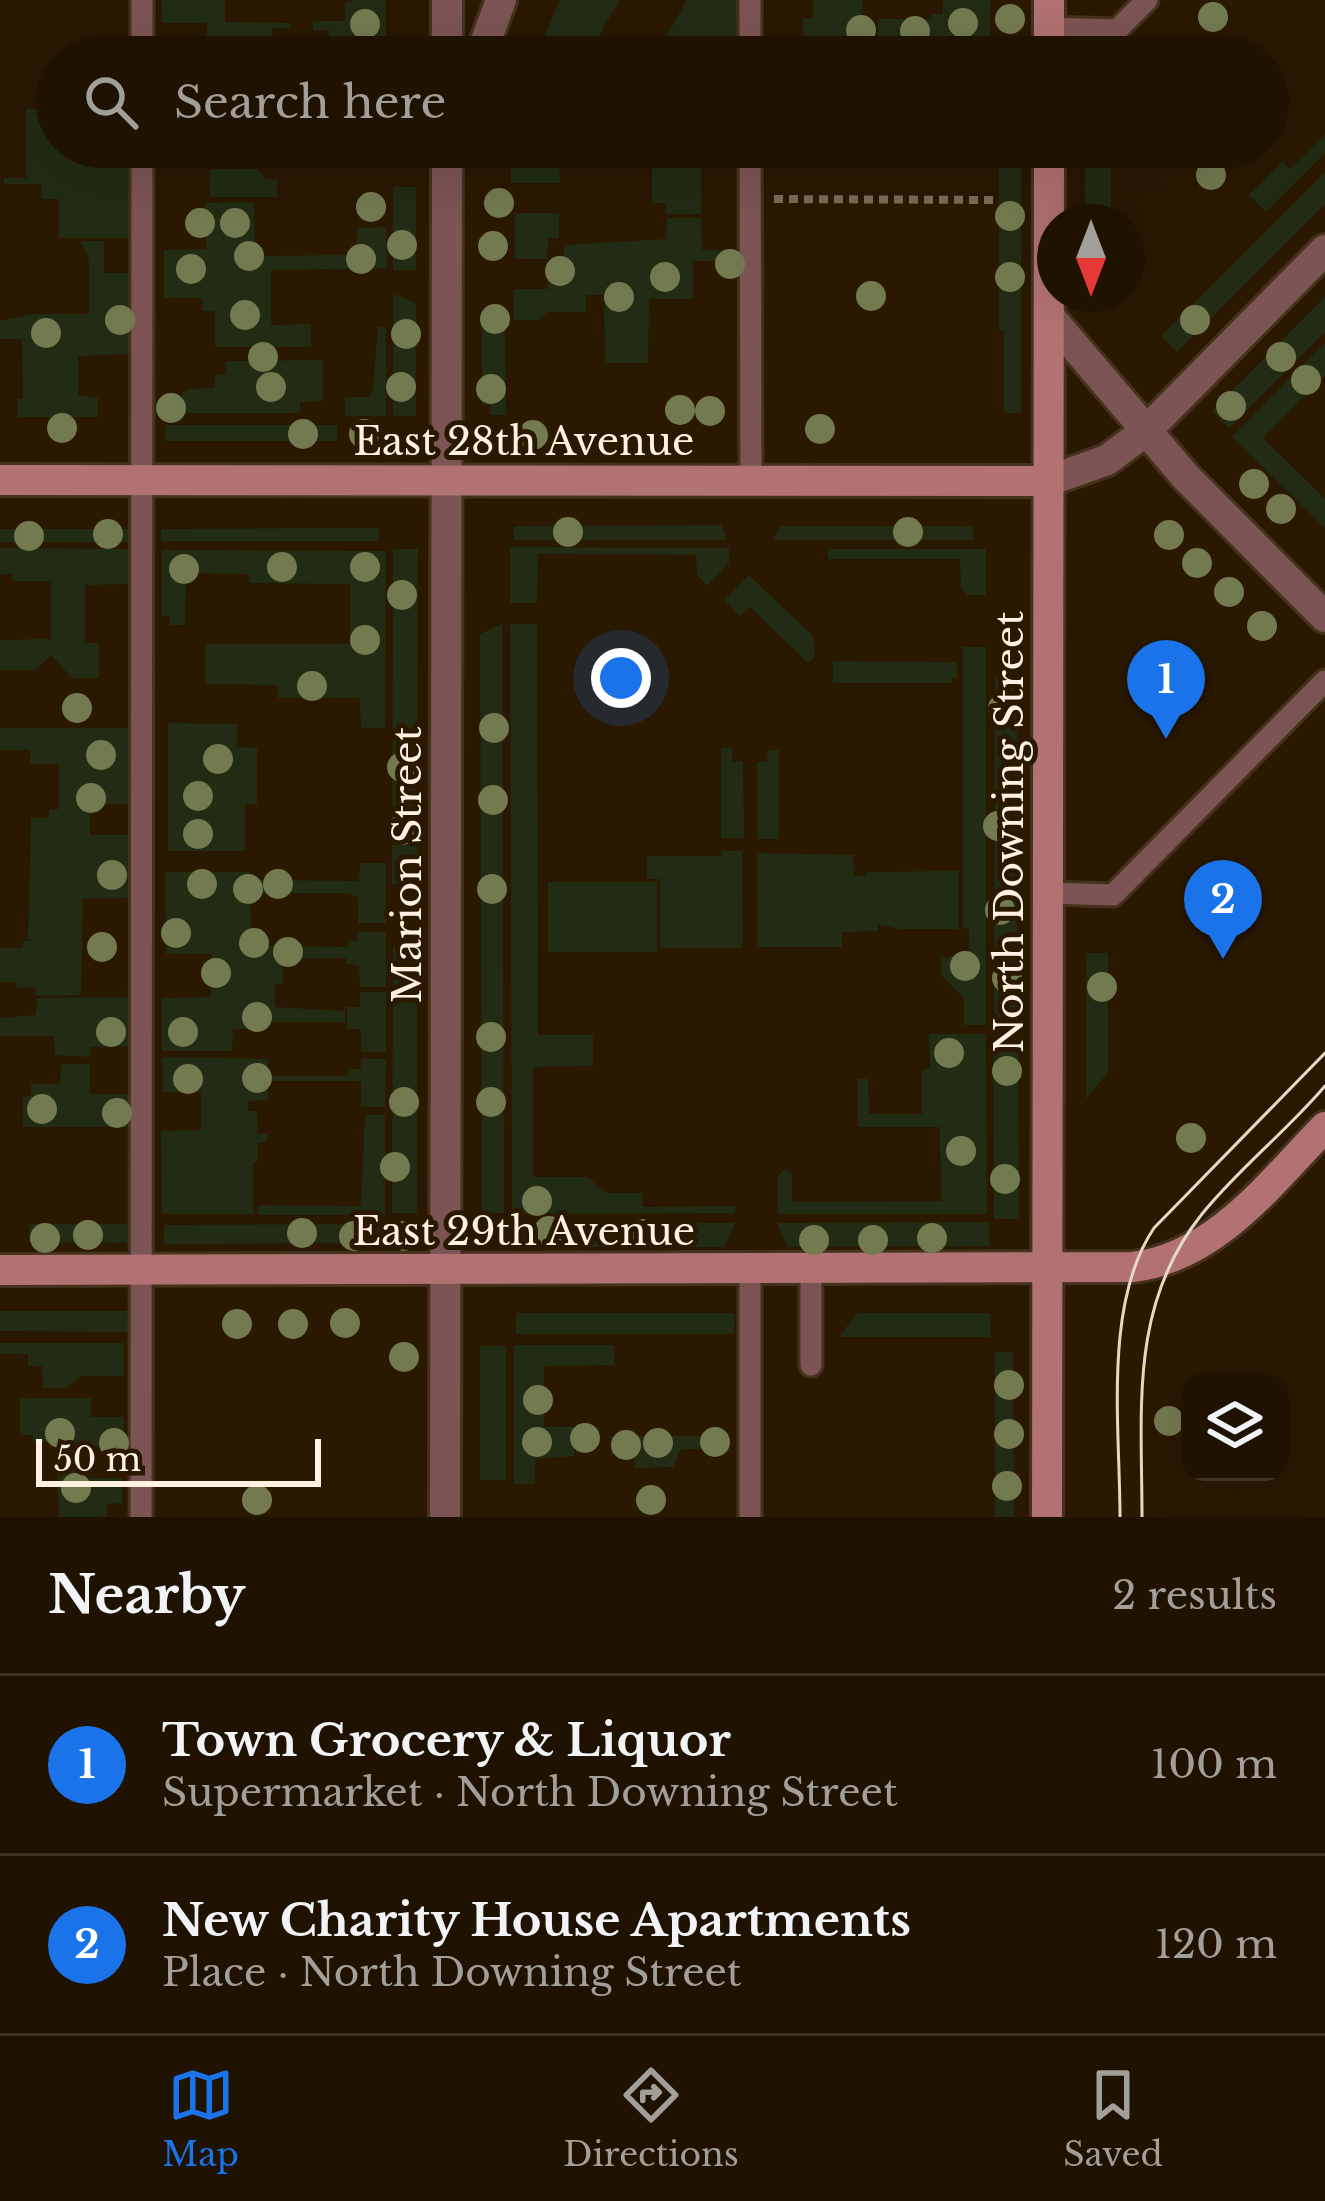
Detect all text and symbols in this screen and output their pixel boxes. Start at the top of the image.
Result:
search box [36,36,1289,168]
icon: search [78,69,144,135]
text: Search here [174,74,446,130]
north arrow [1037,204,1145,312]
street label: East 28th Avenue [354,417,694,466]
street label: North Downing Street [985,611,1034,1053]
pin: 1 [1127,640,1205,739]
your location [591,648,651,708]
street label: Marion Street [383,726,432,1003]
pin: 2 [1184,860,1262,959]
street label: East 29th Avenue [353,1207,695,1256]
map controls [1181,1373,1289,1481]
button: layers [1181,1373,1289,1481]
scale bar [36,1433,321,1486]
text: 50 m [54,1439,141,1480]
text: Nearby [48,1564,245,1627]
text: 2 results [1112,1571,1277,1620]
text: Town Grocery & Liquor [162,1712,731,1768]
text: 1 [78,1740,96,1789]
text: 100 m [1151,1740,1277,1789]
text: Supermarket · North Downing Street [162,1768,898,1817]
text: New Charity House Apartments [162,1892,911,1948]
text: 2 [74,1920,100,1969]
text: 120 m [1155,1920,1277,1969]
text: Place · North Downing Street [162,1948,742,1997]
tab: Map [162,2062,239,2175]
tab: Directions [563,2062,739,2175]
tab: Saved [1063,2062,1163,2175]

